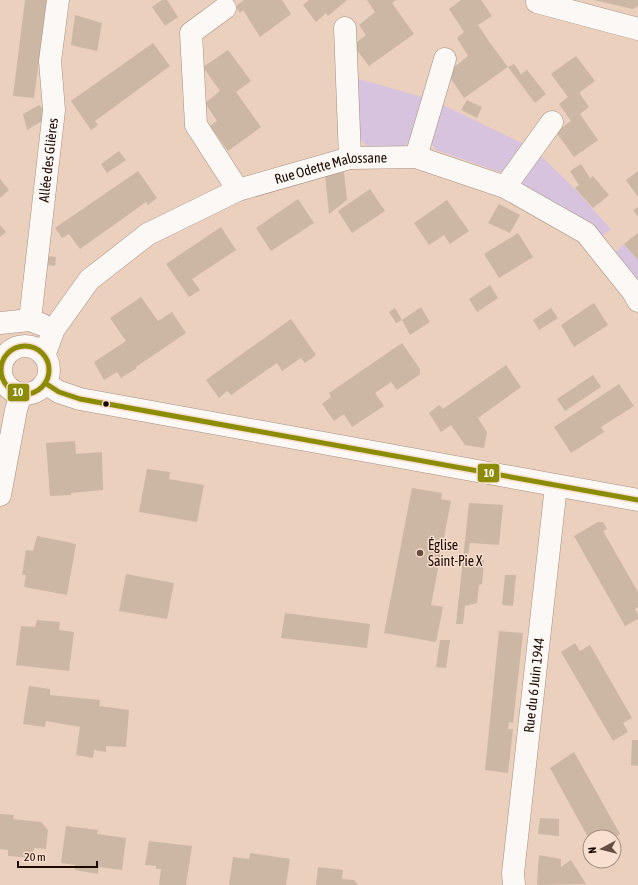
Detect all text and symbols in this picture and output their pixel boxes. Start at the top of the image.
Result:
street label: Allée des Glières [36,117,61,203]
street label: Rue Odette Malossane [273,149,387,187]
line badge: 10 [7,383,30,402]
text: 10 [13,386,23,398]
unlabelled marker [101,399,111,409]
line badge: 10 [477,463,500,483]
text: 10 [484,467,494,479]
place label: Église Saint-Pie X [428,537,483,569]
marker: Église Saint-Pie X [415,548,425,558]
street label: Rue du 6 Juin 1944 [521,636,547,734]
north arrow [582,829,622,869]
scale bar [18,843,97,869]
text: N [586,846,598,854]
text: 20 m [24,850,46,864]

